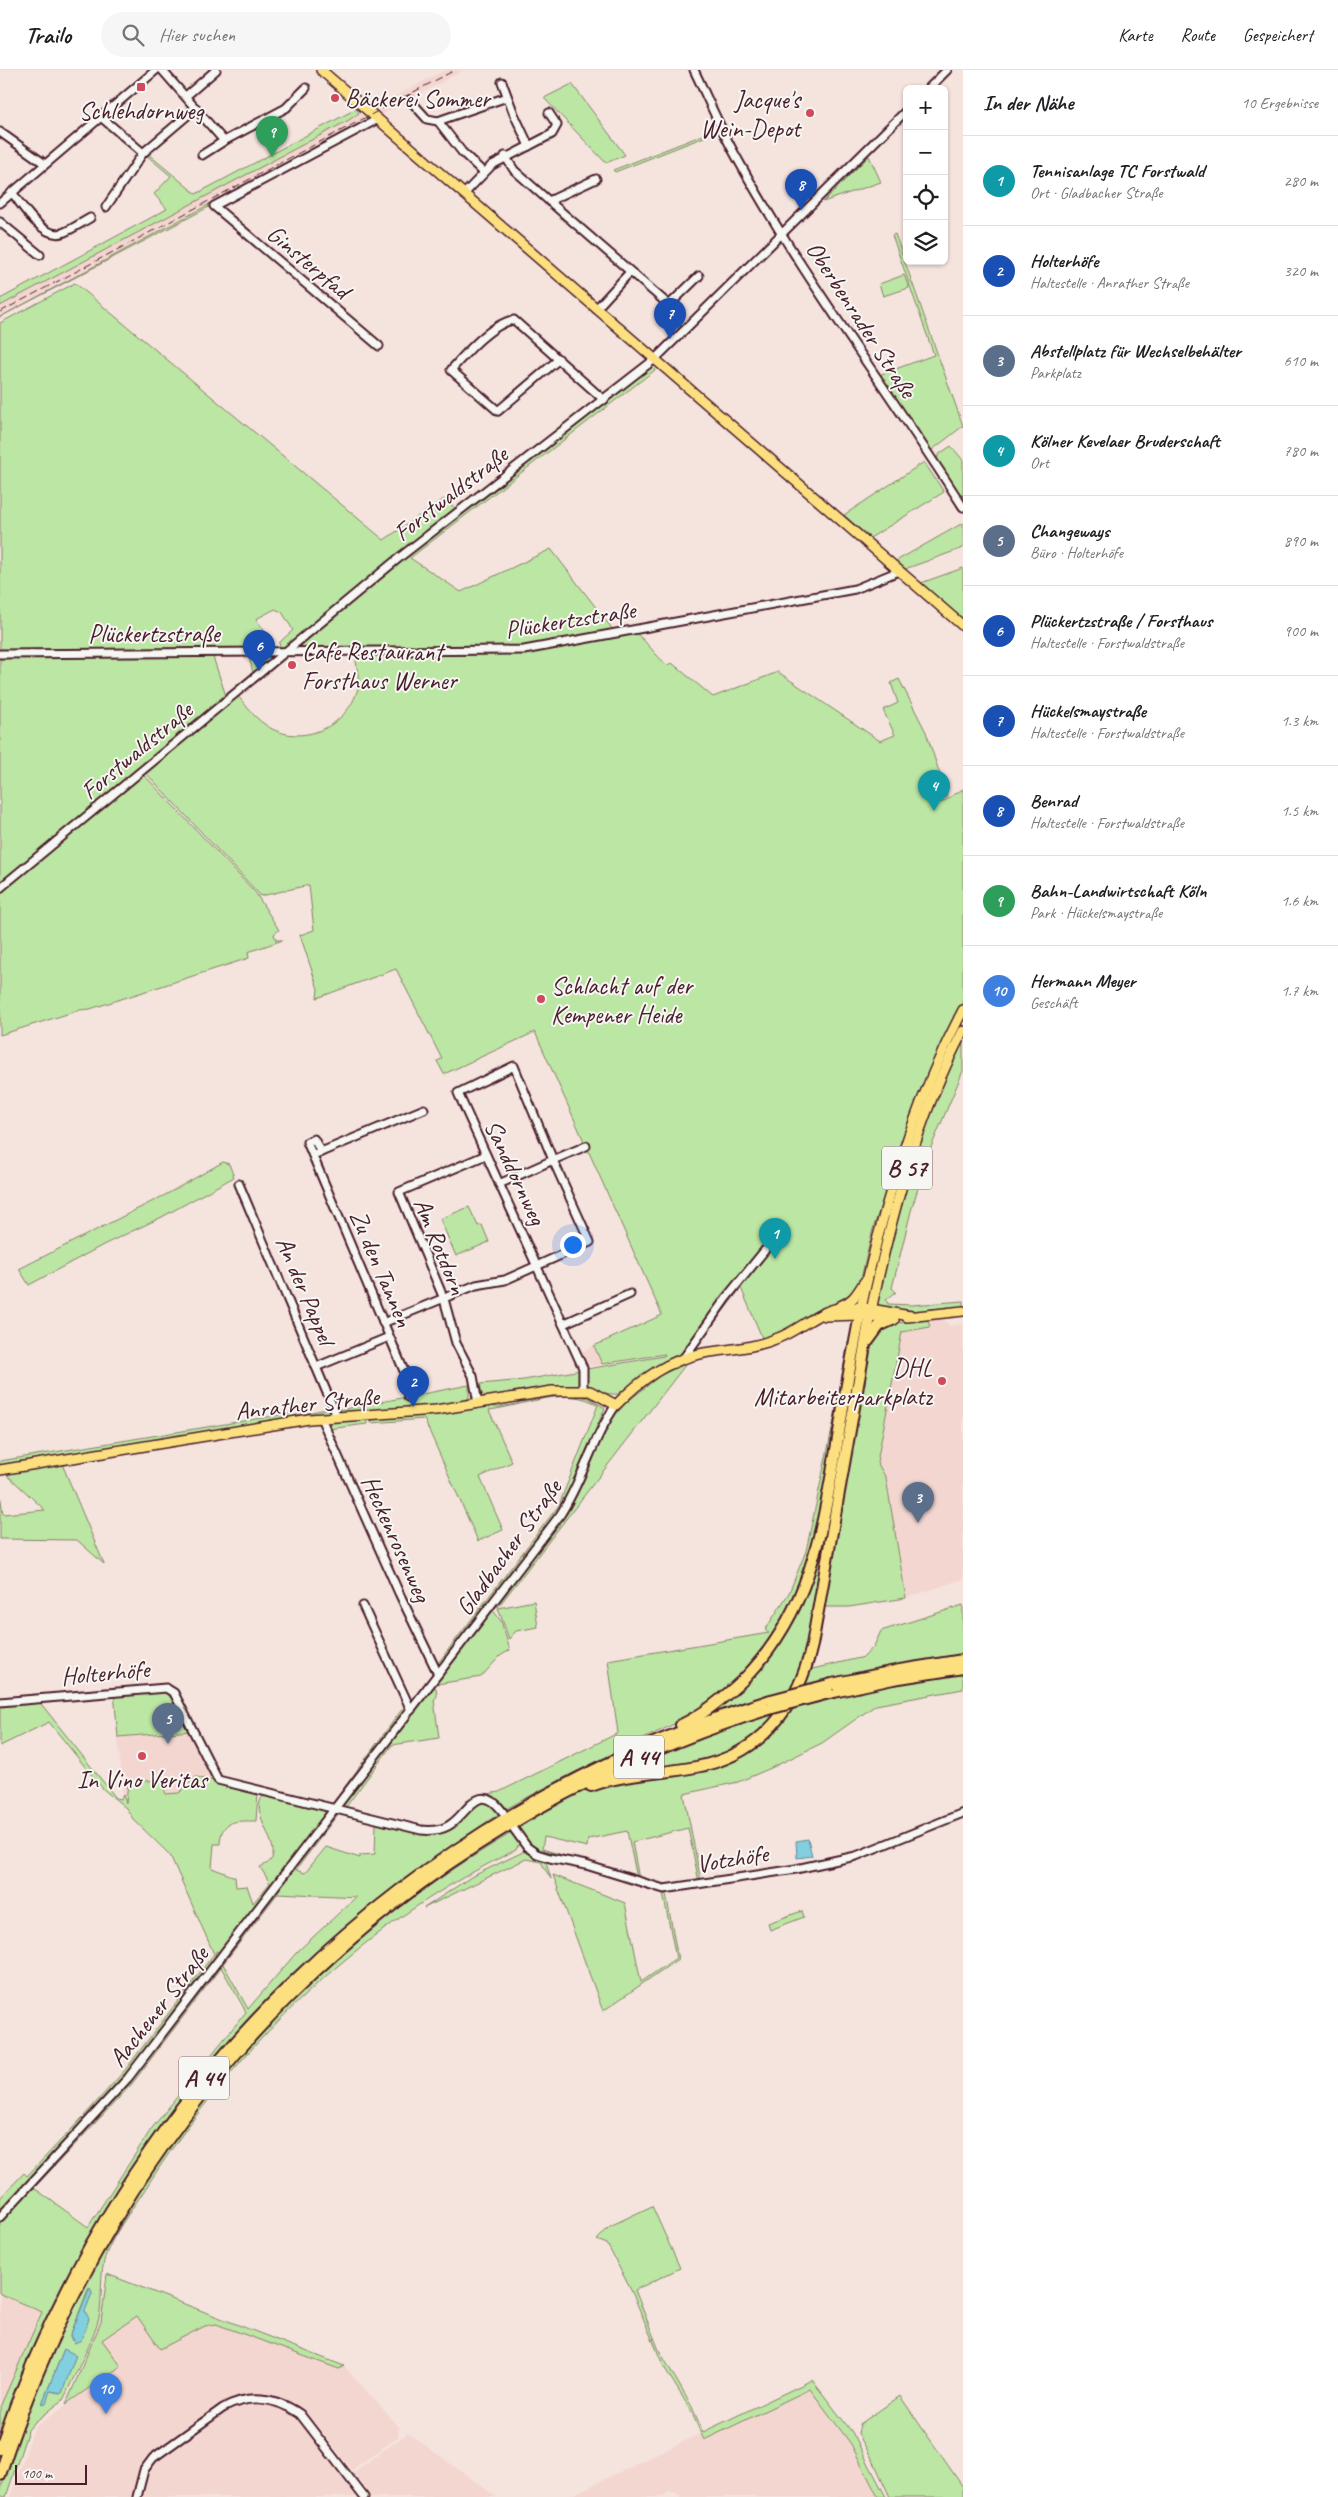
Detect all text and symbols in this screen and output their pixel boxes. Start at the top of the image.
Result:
search box [101,12,451,57]
text: Trailo [25,20,71,50]
icon: search [119,21,147,49]
text: Hier suchen [159,23,235,47]
text: Karte [1118,24,1153,46]
text: Route [1181,24,1215,46]
text: Gespeichert [1243,24,1313,46]
marker: Schlehdornweg [135,81,147,93]
place label: Bäckerei Sommer [345,83,492,115]
place label: Jacque's Wein-Depot [700,84,803,145]
map controls [903,85,948,265]
button: + [903,85,948,130]
text: In der Nähe [983,90,1073,116]
marker: Bäckerei Sommer [329,92,341,104]
text: 10 Ergebnisse [1241,93,1318,113]
place label: Schlehdornweg [79,95,205,127]
marker: Jacque's Wein-Depot [804,107,816,119]
pin: 9 [256,116,288,157]
button: − [903,130,948,175]
text: Tennisanlage TC Forstwald [1030,159,1204,183]
pin: 8 [785,169,817,210]
text: 1 [995,171,1003,191]
text: 280 m [1284,171,1318,191]
button: locate [903,175,948,220]
text: Ort · Gladbacher Straße [1030,183,1163,203]
street label: Ginsterpfad [260,218,360,309]
button: layers [903,220,948,265]
street label: Oberbenrader Straße [799,235,925,405]
text: Holterhöfe [1030,249,1098,273]
text: 2 [995,261,1003,281]
text: 320 m [1284,261,1318,281]
text: Haltestelle · Anrather Straße [1030,273,1189,293]
pin: 7 [654,298,686,339]
text: Abstellplatz für Wechselbehälter [1030,339,1241,363]
text: 3 [995,351,1003,371]
text: 610 m [1284,351,1318,371]
text: Parkplatz [1030,363,1081,383]
text: Kölner Kevelaer Bruderschaft [1030,429,1220,453]
street label: Forstwaldstraße [387,438,516,548]
text: 4 [995,441,1003,461]
text: 780 m [1284,441,1318,461]
text: Ort [1030,453,1049,473]
text: Changeways [1030,519,1109,543]
text: 5 [996,531,1002,551]
text: 890 m [1284,531,1318,551]
text: Büro · Holterhöfe [1030,543,1123,563]
street label: Plückertzstraße [503,594,639,646]
text: Plückertzstraße / Forsthaus [1030,609,1212,633]
street label: Plückertzstraße [88,618,222,650]
text: 6 [995,621,1003,641]
text: 900 m [1284,621,1318,641]
pin: 6 [243,630,275,671]
text: Haltestelle · Forstwaldstraße [1030,633,1184,653]
place label: Cafe Restaurant Forsthaus Werner [302,636,459,697]
marker: Cafe Restaurant Forsthaus Werner [286,659,298,671]
street label: Forstwaldstraße [74,693,201,807]
text: Hückelsmaystraße [1030,699,1146,723]
text: 7 [995,711,1003,731]
text: 1.3 km [1281,711,1318,731]
text: Haltestelle · Forstwaldstraße [1030,723,1184,743]
pin: 4 [918,770,950,811]
text: Benrad [1030,789,1077,813]
text: 8 [995,801,1003,821]
text: 1.5 km [1281,801,1318,821]
text: Haltestelle · Forstwaldstraße [1030,813,1184,833]
text: Bahn-Landwirtschaft Kőln [1030,879,1206,903]
text: 9 [995,891,1003,911]
text: 1.6 km [1281,891,1318,911]
text: Park · Hückelsmaystraße [1030,903,1162,923]
text: Hermann Meyer [1030,969,1135,993]
place label: Schlacht auf der Kempener Heide [551,970,694,1031]
text: 10 [992,981,1006,1001]
text: 1.7 km [1281,981,1318,1001]
marker: Schlacht auf der Kempener Heide [535,993,547,1005]
text: Geschäft [1030,993,1078,1013]
street label: Sanddornweg [477,1115,554,1231]
road number: B 57 [882,1146,932,1190]
street label: Am Rotdorn [406,1193,474,1300]
street label: Zu den Tannen [342,1205,420,1332]
pin: 1 [759,1218,791,1259]
street label: An der Pappel [268,1232,344,1354]
your location [560,1232,586,1258]
place label: DHL Mitarbeiterparkplatz [754,1352,934,1413]
pin: 2 [397,1366,429,1407]
marker: DHL Mitarbeiterparkplatz [936,1375,948,1387]
street label: Anrather Straße [234,1380,382,1427]
street label: Heckenrosenweg [354,1470,439,1609]
street label: Gladbacher Straße [449,1472,570,1622]
pin: 3 [902,1482,934,1523]
street label: Holterhöfe [60,1653,152,1693]
pin: 5 [152,1703,184,1744]
road number: A 44 [614,1735,664,1778]
marker: In Vino Veritas [136,1750,148,1762]
place label: In Vino Veritas [77,1764,210,1796]
street label: Votzhöfe [694,1837,772,1880]
street label: Aachener Straße [102,1938,217,2073]
road number: A 44 [179,2056,229,2100]
pin: 10 [90,2373,122,2414]
scale bar [15,2462,88,2485]
text: 100 m [22,2465,52,2482]

